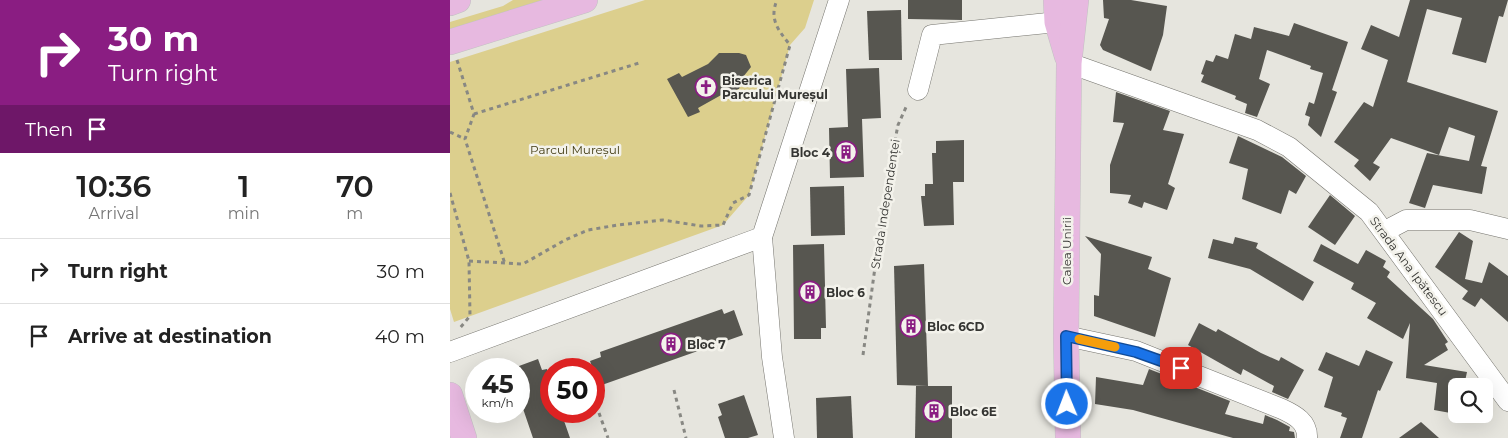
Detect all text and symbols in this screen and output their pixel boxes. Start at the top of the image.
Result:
text: 30 m [108,17,199,60]
icon: right [25,20,90,85]
text: Turn right [108,60,218,87]
place label: Biserica Parcului Mureșul [722,73,828,102]
church icon: Biserica Parcului Mureșul [694,75,718,99]
icon: arrive [83,115,111,143]
text: Then [25,118,73,141]
street label: Strada Independenței [867,138,903,270]
building icon: Bloc 4 [834,140,858,164]
park label: Parcul Mureșul [530,142,620,157]
place label: Bloc 4 [791,145,831,160]
text: 10:36 [76,168,151,205]
text: 1 [238,168,249,205]
text: 70 [336,168,374,205]
text: Arrival [89,204,139,223]
text: min [228,204,260,223]
text: m [346,204,363,223]
street label: Strada Ana Ipătescu [1367,213,1451,319]
street label: Calea Unirii [1059,217,1074,285]
icon: right [25,257,53,285]
text: Turn right [68,260,168,283]
text: 30 m [377,260,425,283]
building icon: Bloc 6 [798,280,822,304]
place label: Bloc 6 [826,285,865,300]
building icon: Bloc 6CD [899,314,923,338]
place label: Bloc 6CD [927,319,984,334]
icon: arrive [25,322,53,350]
text: Arrive at destination [68,325,272,348]
text: 40 m [375,325,425,348]
building icon: Bloc 7 [659,332,683,356]
place label: Bloc 7 [687,337,726,352]
pin [1160,347,1202,389]
icon: arrive [1167,354,1195,382]
speed limit sign: 50 [540,358,605,423]
text: 45 [481,369,514,399]
position arrow [1040,377,1092,429]
map controls [1448,378,1493,423]
button: search [1448,378,1493,423]
text: km/h [481,395,514,410]
building icon: Bloc 6E [922,399,946,423]
place label: Bloc 6E [950,404,997,419]

